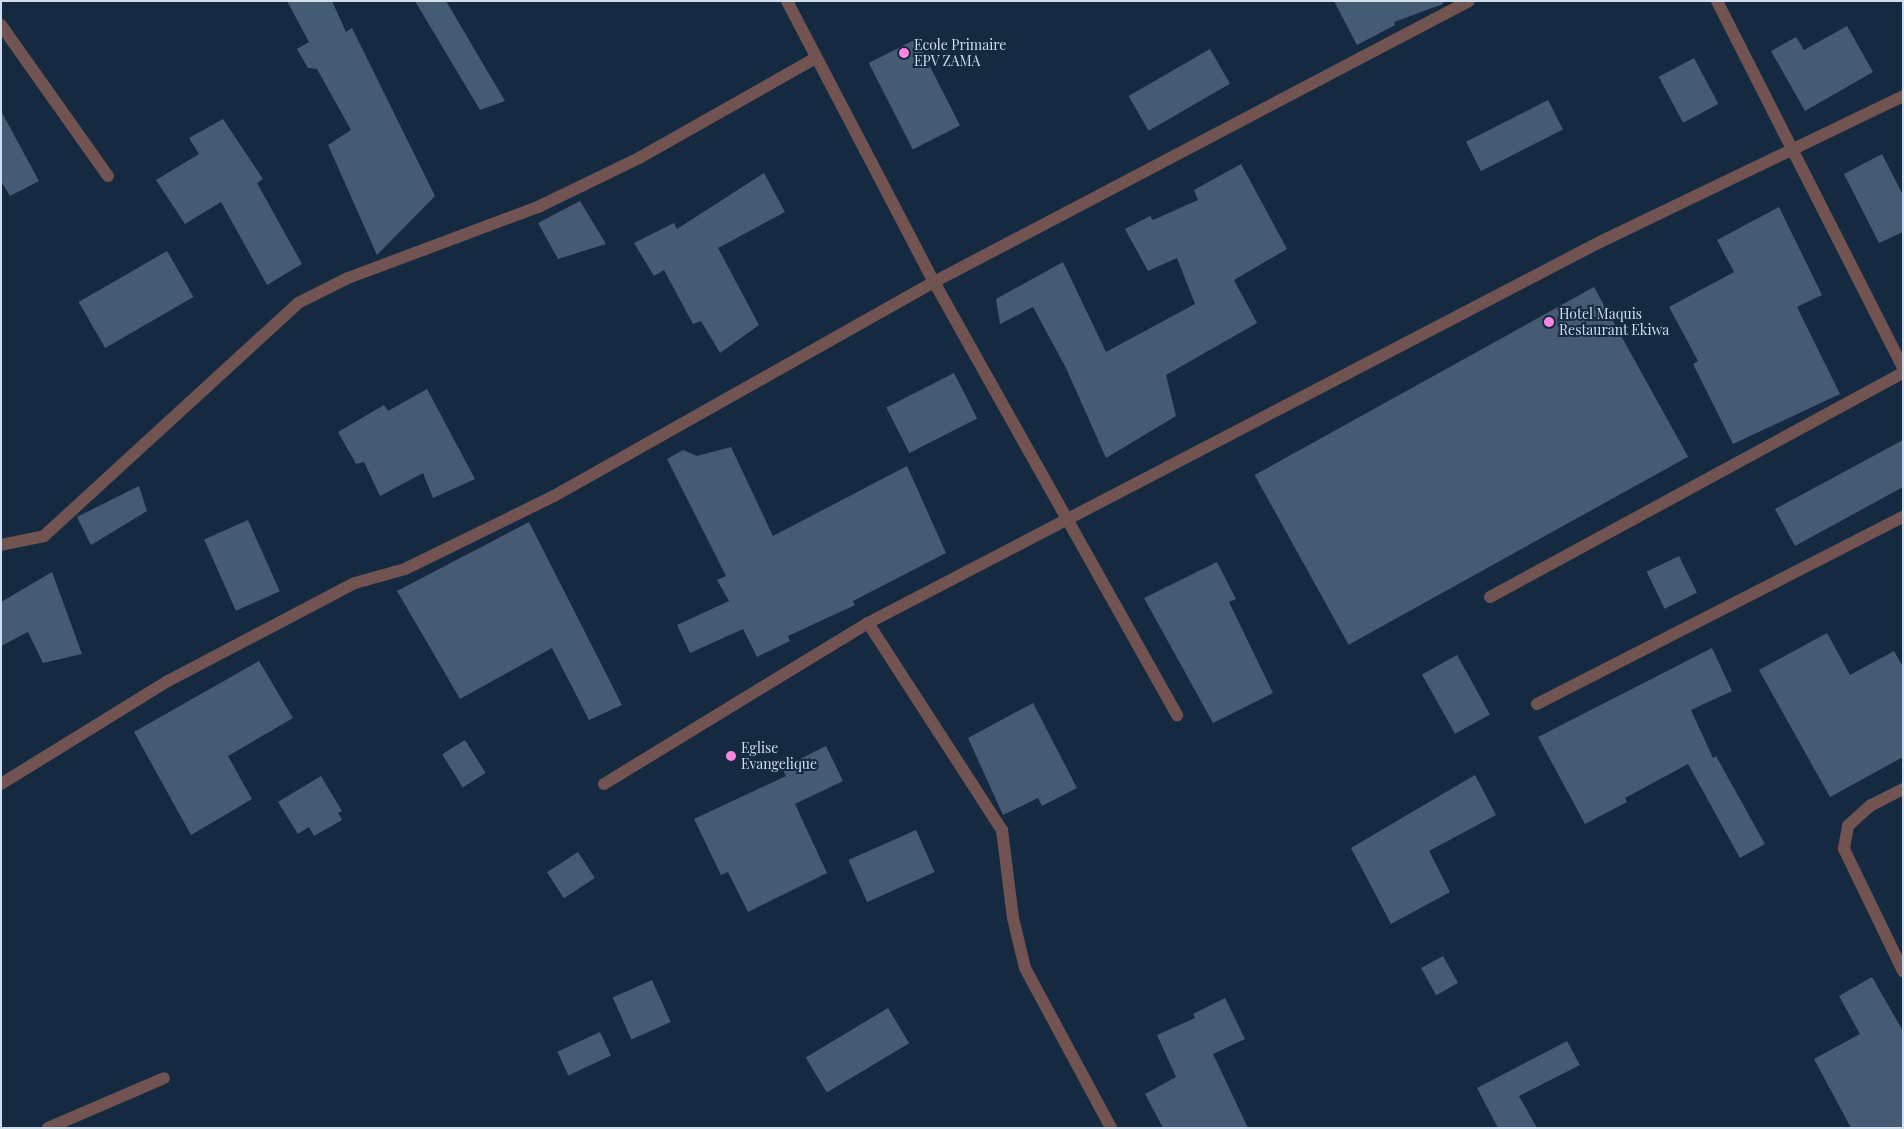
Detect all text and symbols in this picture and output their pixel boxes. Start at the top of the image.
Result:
place label: Ecole Primaire EPV ZAMA [914,37,1006,70]
marker: Ecole Primaire EPV ZAMA [898,47,910,59]
place label: Hotel Maquis Restaurant Ekiwa [1559,306,1669,338]
marker: Hotel Maquis Restaurant Ekiwa [1543,316,1555,328]
place label: Eglise Evangelique [741,740,817,772]
marker: Eglise Evangelique [725,750,737,762]

